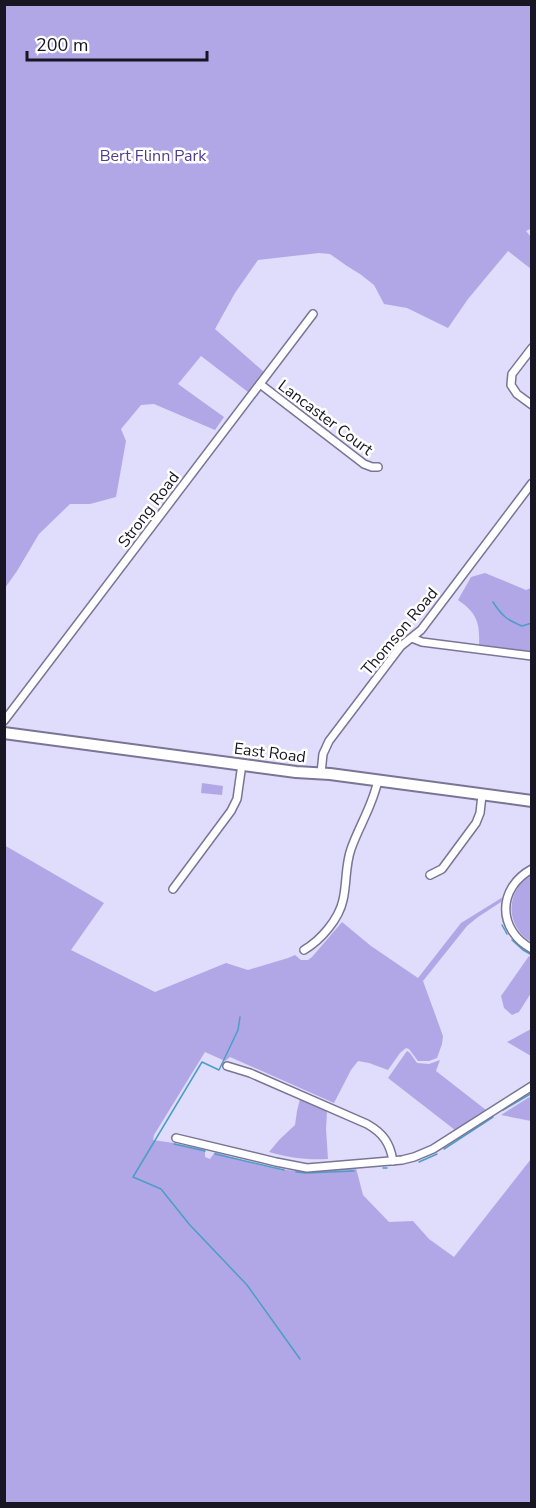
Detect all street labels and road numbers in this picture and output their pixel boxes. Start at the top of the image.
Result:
street label: Lancaster Court [273,375,378,461]
street label: Strong Road [113,467,185,552]
street label: Thomson Road [357,583,443,680]
street label: East Road [233,738,307,768]

